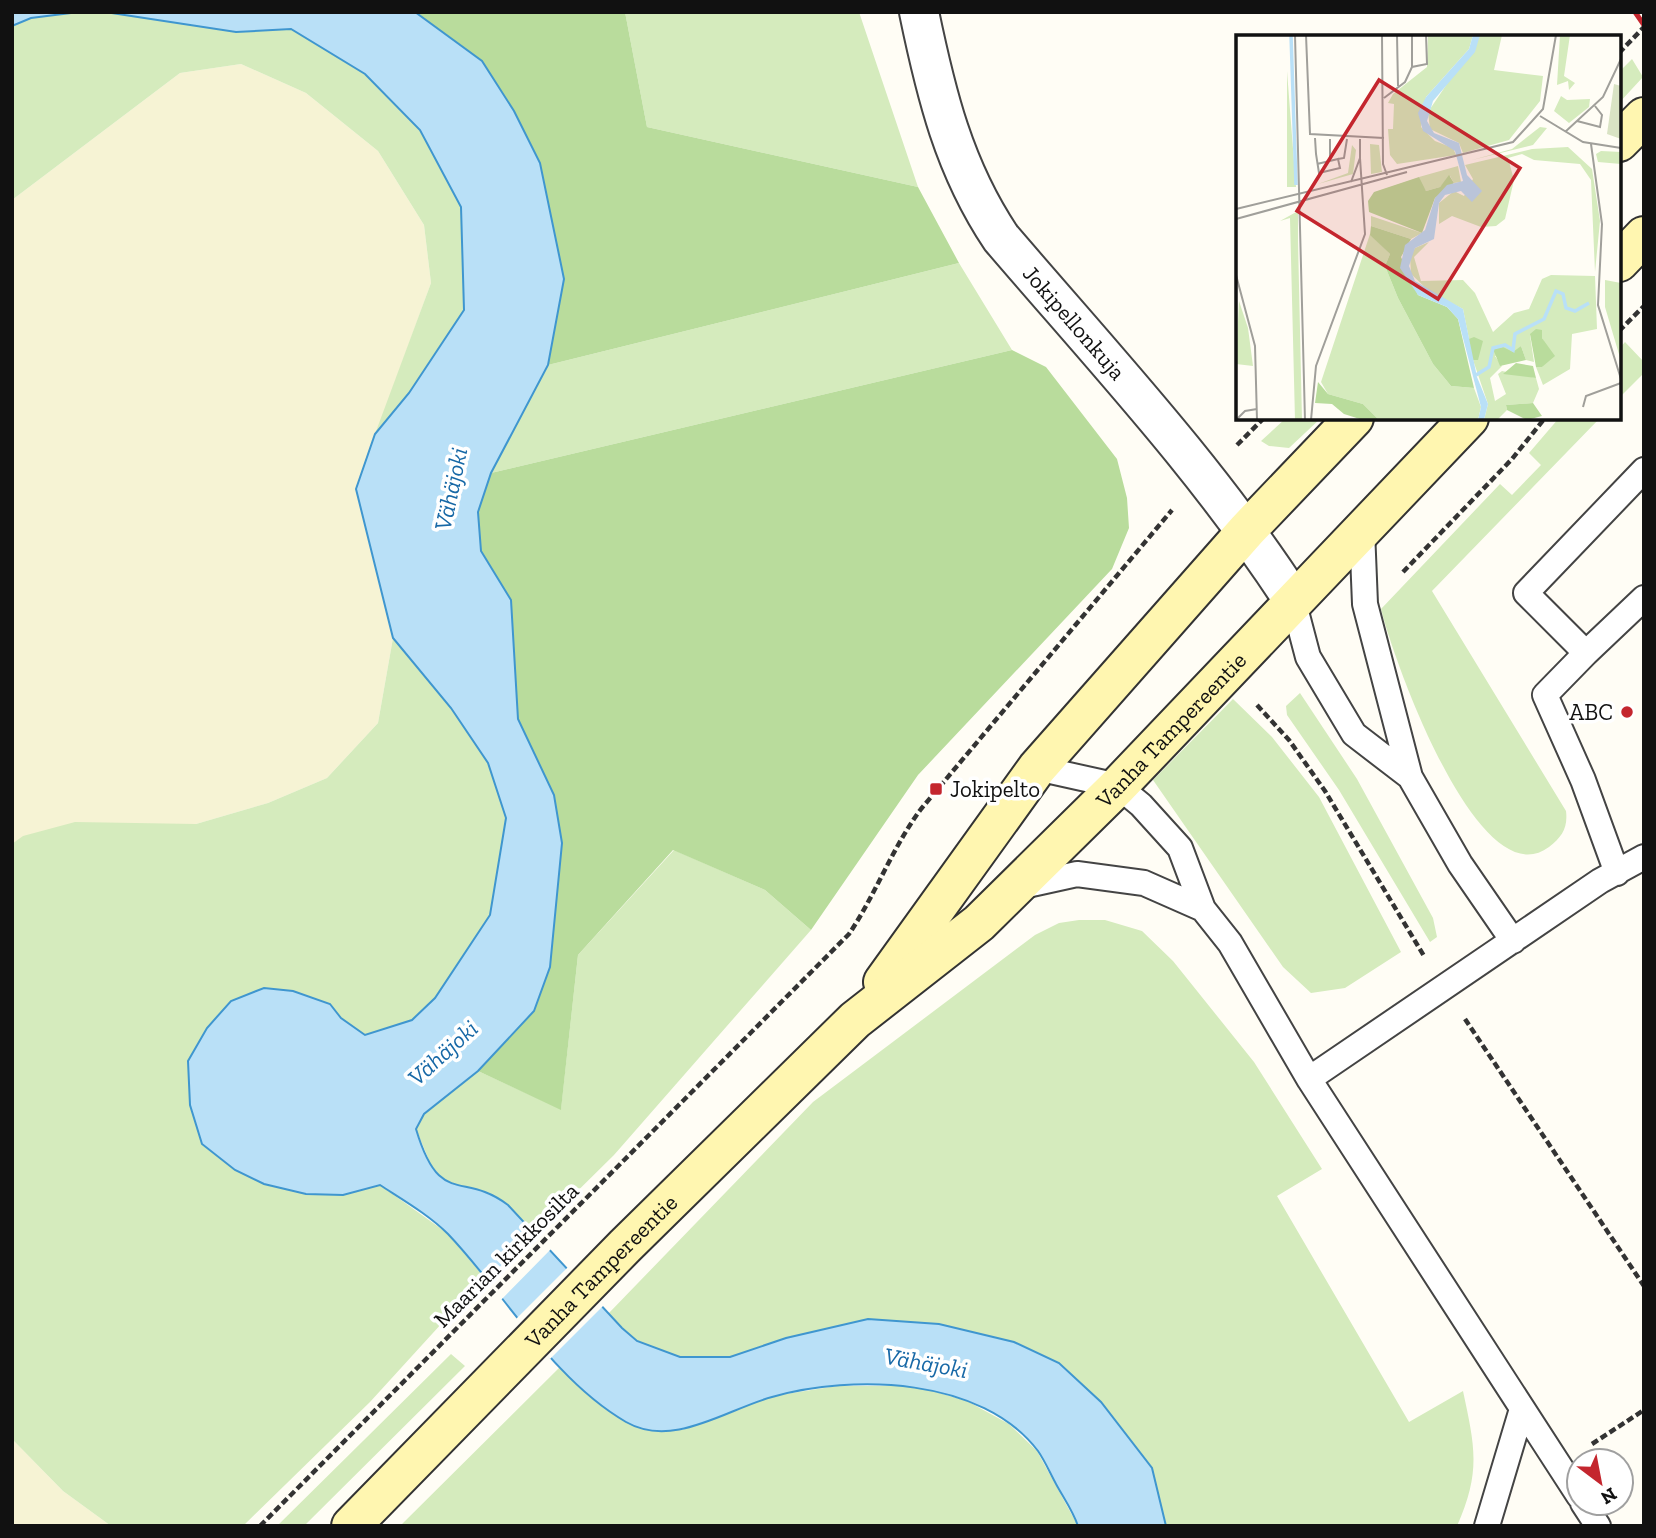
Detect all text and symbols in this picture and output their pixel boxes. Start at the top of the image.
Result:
inset map [1236,35,1621,420]
street label: Jokipellonkuja [1017,260,1132,386]
water label: Vähäjoki [428,445,473,533]
street label: Vanha Tampereentie [1089,646,1252,814]
place label: ABC [1569,698,1613,726]
marker: ABC [1619,704,1635,720]
place label: Jokipelto [950,775,1040,803]
marker: Jokipelto [928,781,944,797]
water label: Vähäjoki [402,1014,484,1092]
street label: Maarian kirkkosilta [428,1177,584,1333]
street label: Vanha Tampereentie [518,1189,683,1355]
water label: Vähäjoki [882,1341,970,1384]
north arrow [1565,1447,1635,1517]
text: N [1597,1482,1621,1510]

